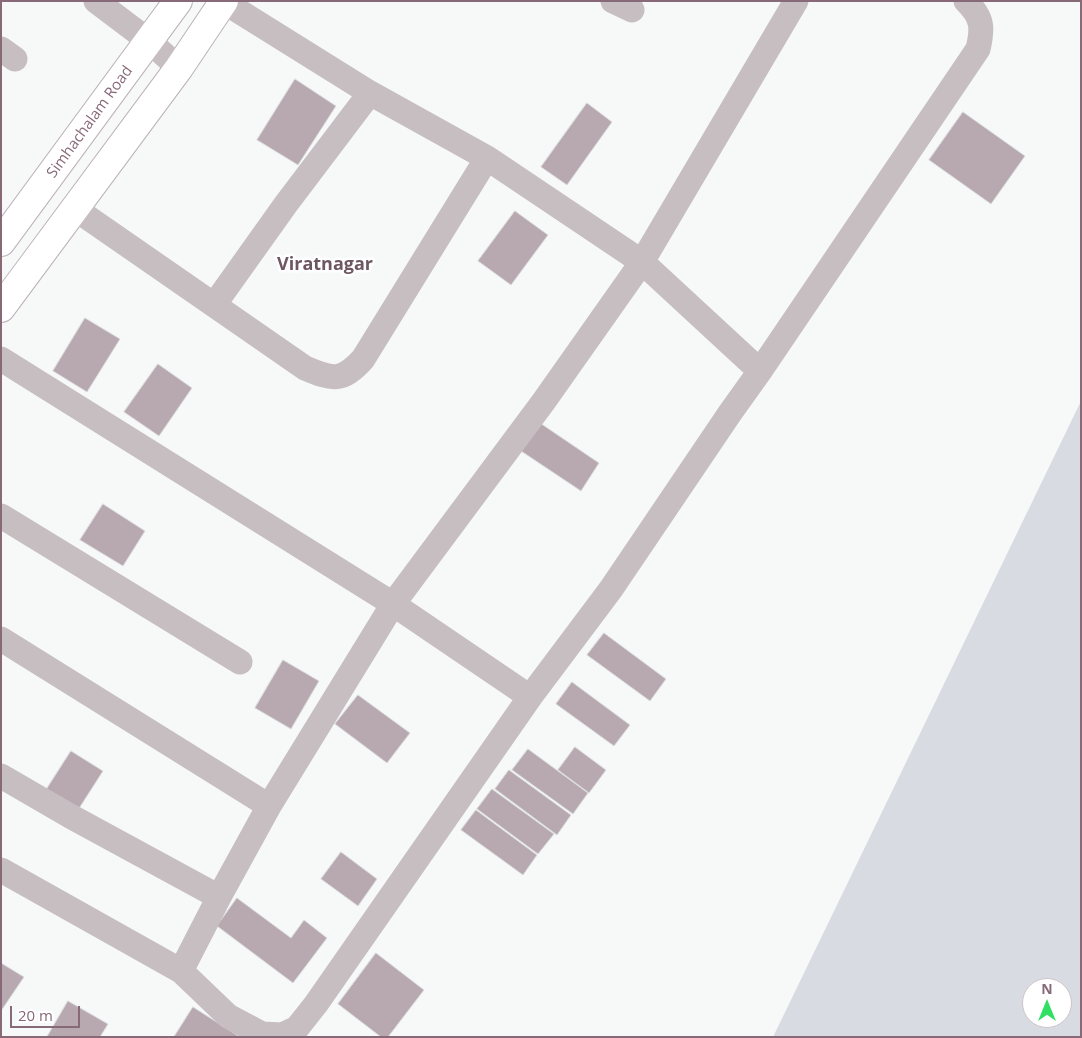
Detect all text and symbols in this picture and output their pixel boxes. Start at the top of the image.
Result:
street label: Simhachalam Road [43,63,137,181]
district label: Viratnagar [277,254,373,276]
north arrow [1022,978,1072,1028]
text: N [1041,979,1053,998]
scale bar [12,996,82,1028]
text: 20 m [18,1005,53,1025]

